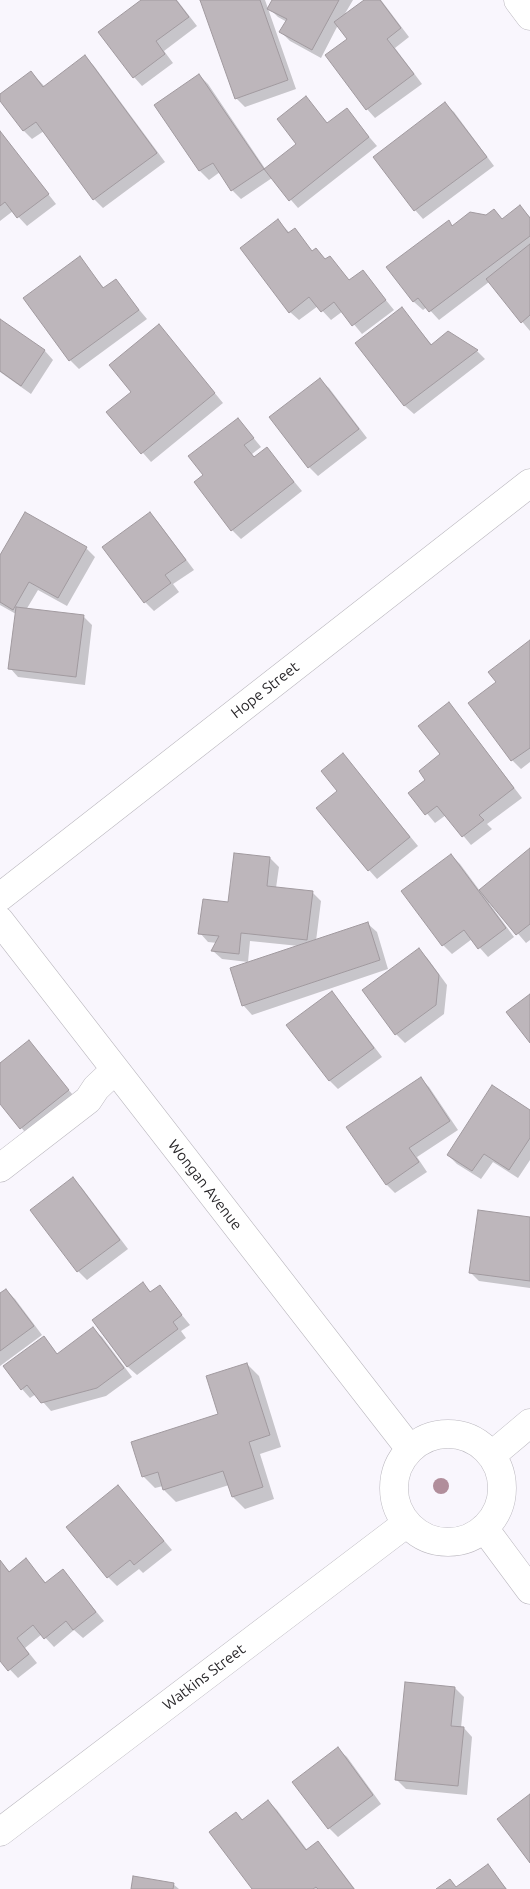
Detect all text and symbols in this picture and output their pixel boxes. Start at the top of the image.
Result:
street label: Hope Street [227,658,303,722]
street label: Wongan Avenue [164,1136,246,1234]
street label: Watkins Street [159,1640,249,1714]

